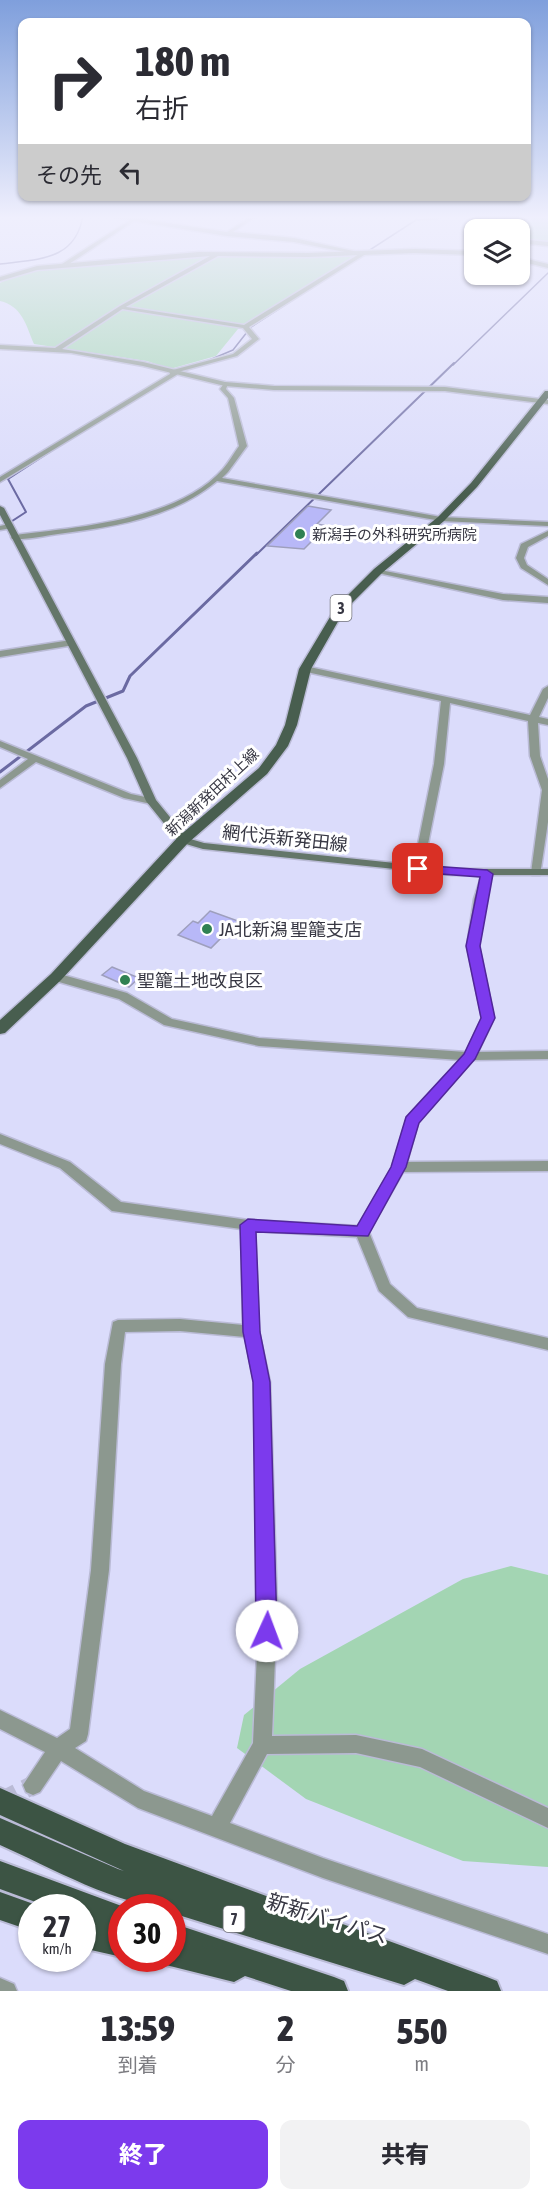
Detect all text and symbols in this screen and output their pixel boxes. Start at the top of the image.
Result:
text: 180 m [135,37,230,85]
icon: right [36,42,114,120]
text: 右折 [135,93,189,124]
icon: left [114,156,147,189]
text: その先 [36,162,102,188]
map controls [464,219,530,285]
button: layers [464,219,530,285]
place label: 新潟手の外科研究所病院 [312,526,477,543]
marker: 新潟手の外科研究所病院 [293,527,307,541]
road number: 3 [330,595,352,621]
street label: 新潟新発田村上線 [162,745,262,839]
street label: 網代浜新発田線 [221,821,349,855]
pin [392,843,443,894]
icon: arrive [401,852,434,885]
place label: JA北新潟 聖籠支店 [219,919,362,940]
marker: JA北新潟 聖籠支店 [200,922,214,936]
place label: 聖籠土地改良区 [137,970,263,991]
marker: 聖籠土地改良区 [118,973,132,987]
position arrow [235,1599,299,1663]
street label: 新新バイパス [264,1888,392,1948]
speed limit sign: 30 [108,1894,186,1972]
road number: 7 [224,1906,244,1932]
text: 27 [43,1909,71,1943]
text: km/h [42,1940,72,1957]
text: 13:59 [101,2007,175,2049]
text: 2 [277,2007,294,2049]
text: 550 [396,2010,447,2052]
text: m [415,2052,429,2075]
text: 到着 [118,2053,158,2076]
text: 分 [276,2053,296,2076]
button: 終了 [18,2120,268,2189]
button: 共有 [280,2120,530,2189]

